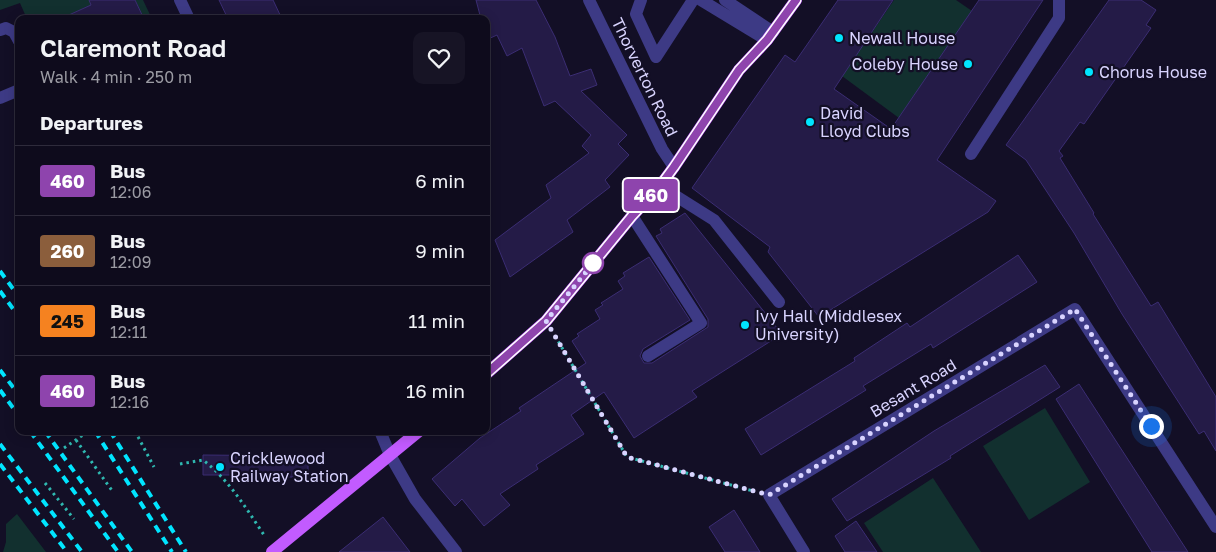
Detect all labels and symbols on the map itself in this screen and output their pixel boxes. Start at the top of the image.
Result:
street label: Thorverton Road [608,14,682,140]
place label: Newall House [849,28,955,48]
marker: Newall House [833,32,845,44]
place label: Coleby House [852,54,958,74]
marker: Coleby House [962,58,974,70]
place label: Chorus House [1099,62,1207,82]
marker: Chorus House [1083,66,1095,78]
place label: David Lloyd Clubs [820,103,910,141]
marker: David Lloyd Clubs [804,116,816,128]
line badge: 460 [622,179,680,211]
unlabelled marker [582,252,604,274]
place label: Ivy Hall (Middlesex University) [755,306,902,344]
marker: Ivy Hall (Middlesex University) [739,319,751,331]
street label: Besant Road [866,354,960,422]
your location [1139,414,1164,439]
place label: Cricklewood Railway Station [230,448,349,486]
marker: Cricklewood Railway Station [214,461,226,473]

